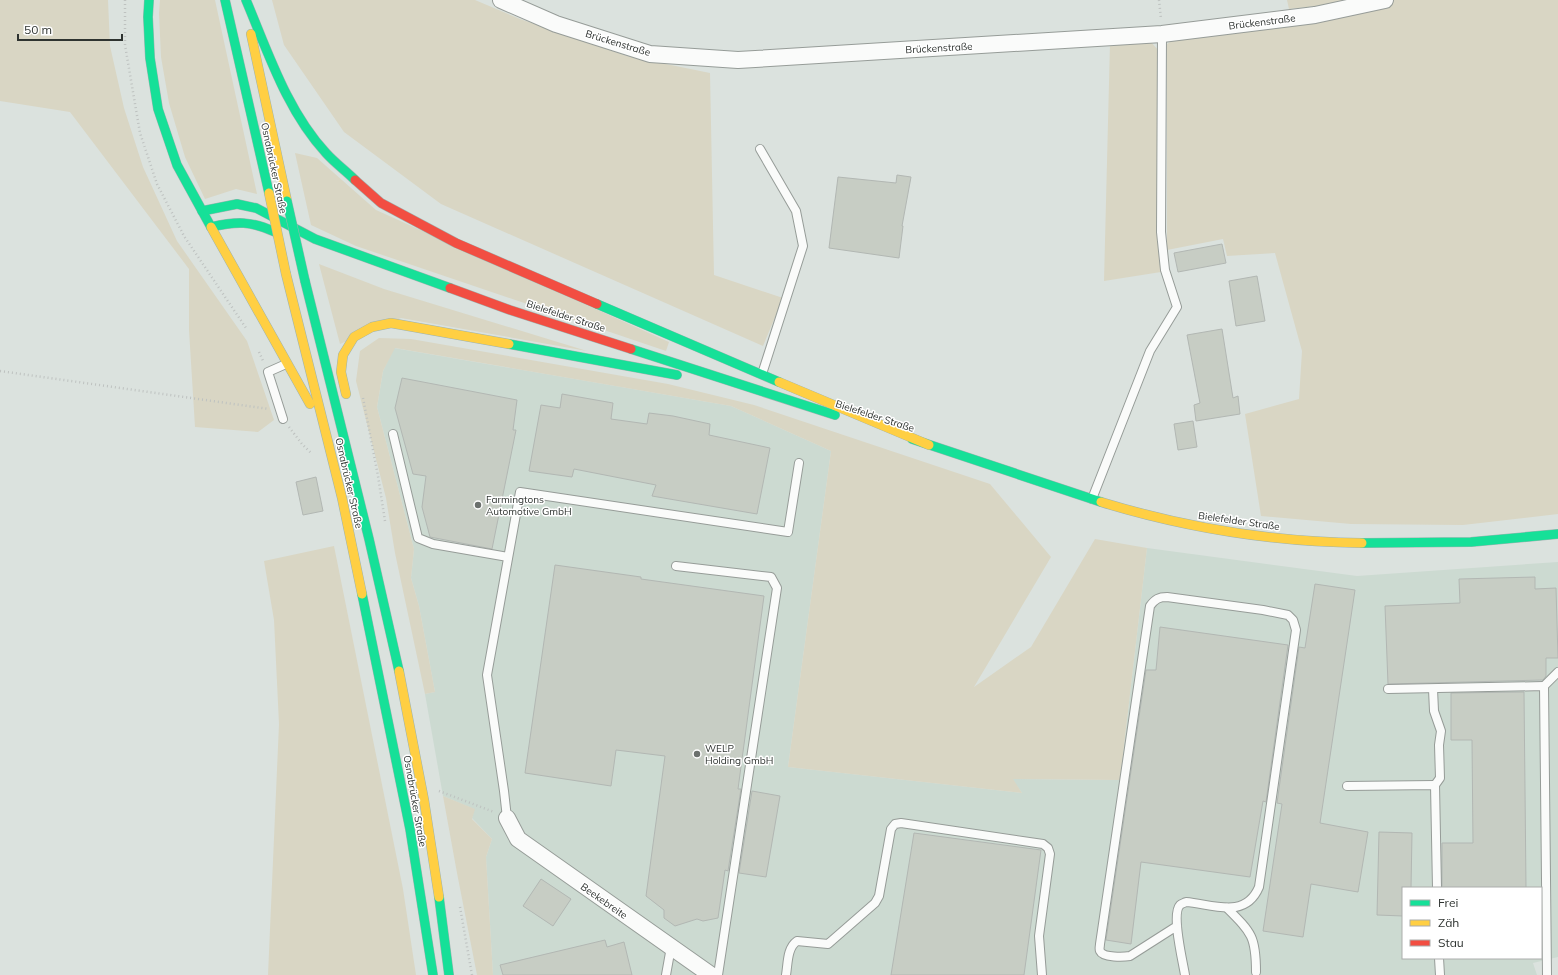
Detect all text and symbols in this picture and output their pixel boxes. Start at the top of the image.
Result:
street label: Brückenstraße [1228,11,1296,33]
scale bar [18,16,122,42]
text: 50 m [24,22,52,37]
street label: Brückenstraße [584,27,652,59]
street label: Brückenstraße [905,40,973,56]
street label: Osnabrücker Straße [258,121,290,215]
street label: Bielefelder Straße [525,297,607,335]
street label: Bielefelder Straße [834,397,916,435]
street label: Osnabrücker Straße [332,436,366,530]
place label: Farmingtons Automotive GmbH [486,493,572,518]
marker: Farmingtons Automotive GmbH [473,500,483,510]
street label: Bielefelder Straße [1197,509,1281,533]
place label: WELP Holding GmbH [705,742,773,767]
marker: WELP Holding GmbH [692,749,702,759]
street label: Osnabrücker Straße [401,754,429,848]
street label: Beekebreite [578,880,630,922]
legend [1402,887,1542,959]
text: Frei [1438,895,1458,910]
text: Zäh [1438,915,1459,930]
text: Stau [1438,935,1464,950]

